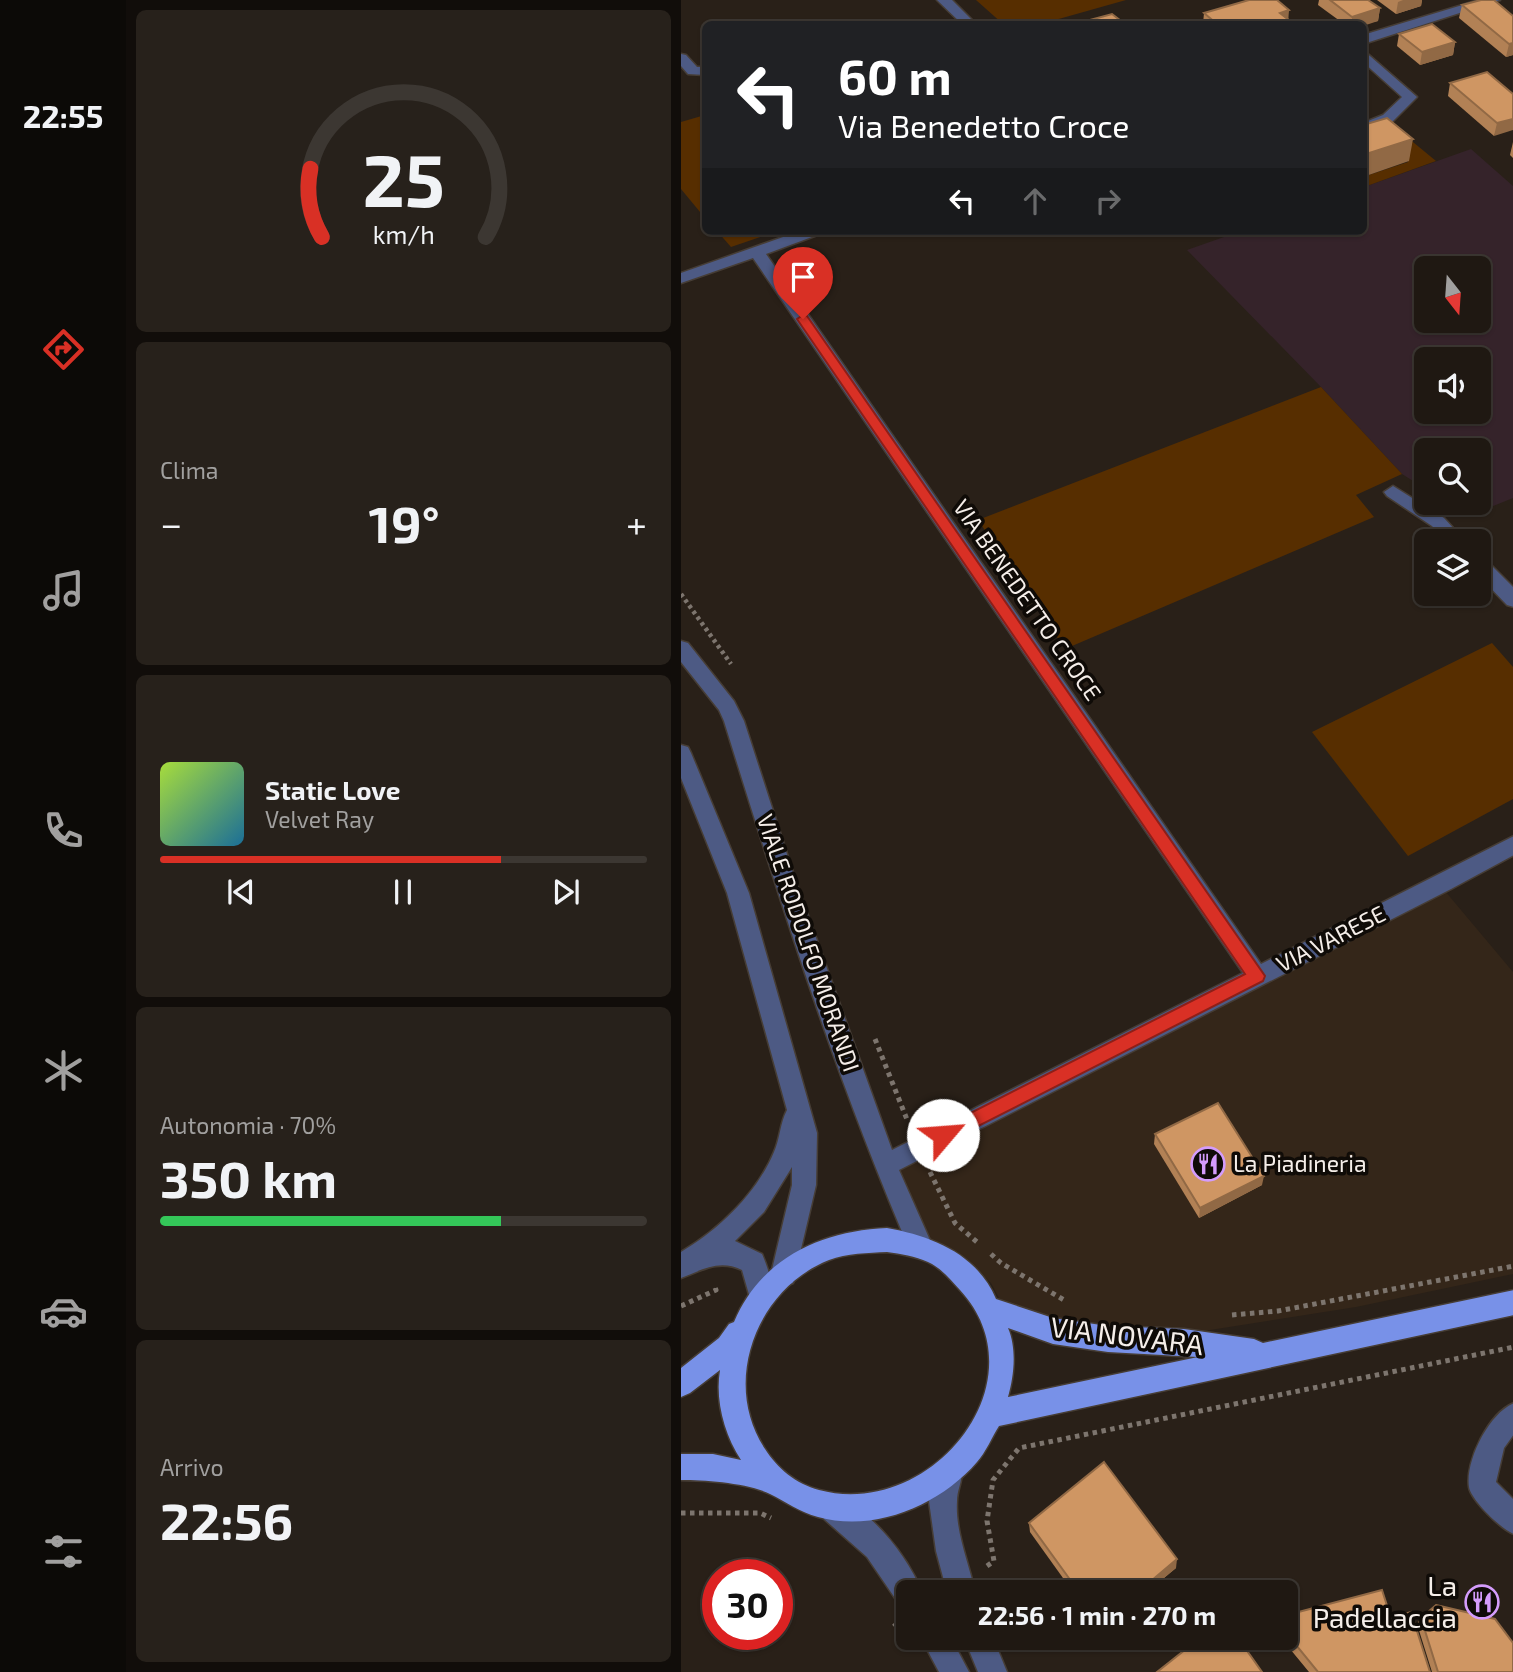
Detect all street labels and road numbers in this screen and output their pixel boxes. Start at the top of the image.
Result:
street label: VIA BENEDETTO CROCE [948,494,1108,705]
street label: VIALE RODOLFO MORANDI [752,810,866,1075]
street label: VIA VARESE [1271,899,1390,978]
street label: VIA NOVARA [1049,1309,1206,1361]

